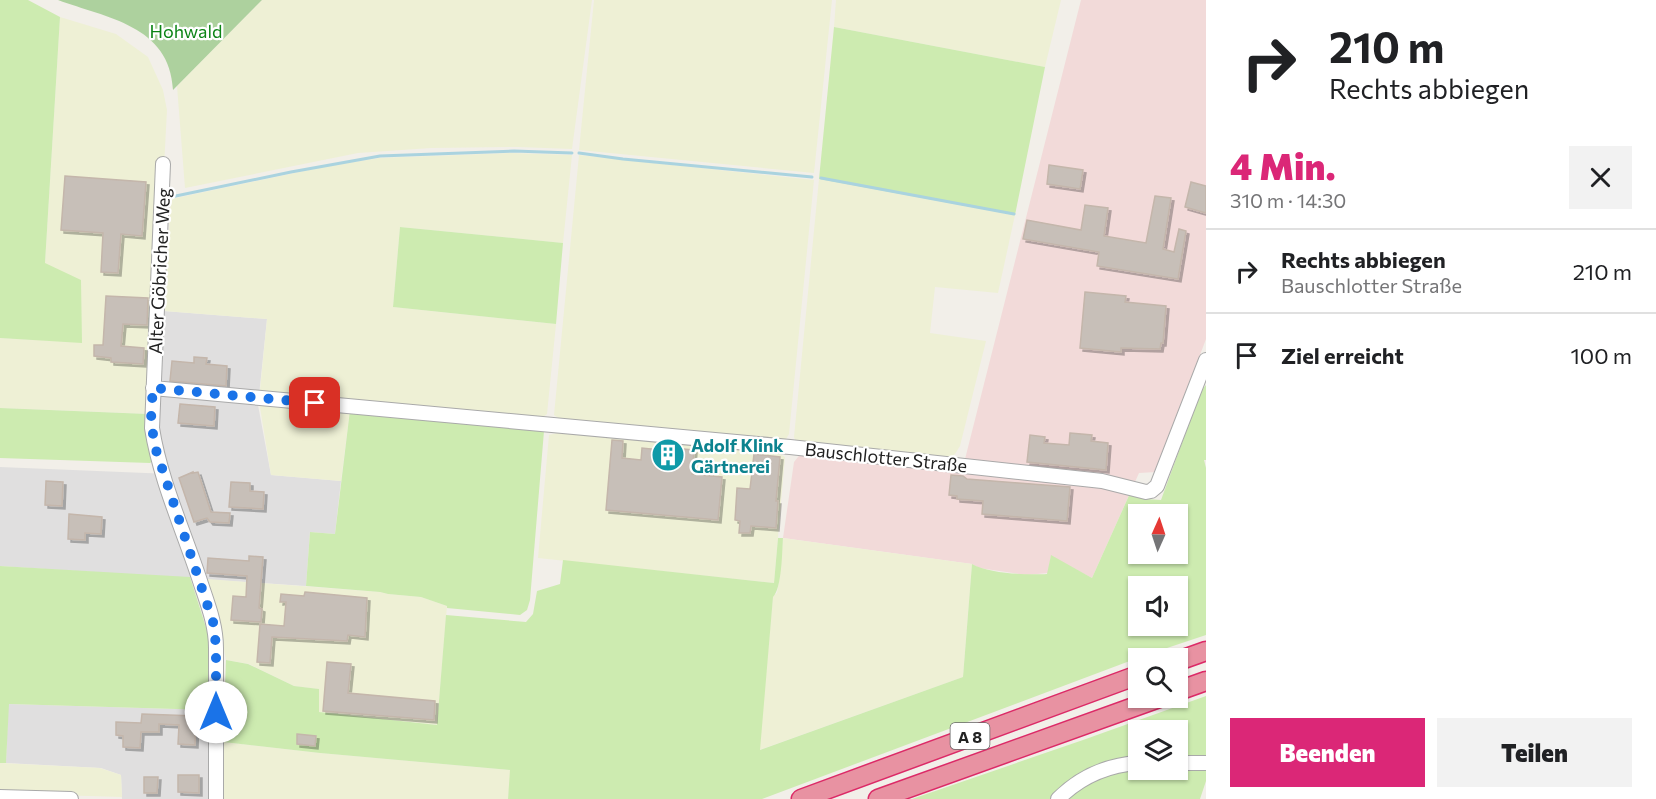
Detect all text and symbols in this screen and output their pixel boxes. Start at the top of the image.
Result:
park label: Hohwald [150,20,222,42]
text: 210 m [1329,20,1444,72]
icon: right [1230,24,1308,102]
text: Rechts abbiegen [1329,72,1529,105]
text: 4 Min. [1230,143,1336,187]
button: close [1569,146,1632,209]
street label: Alter Göbricher Weg [144,187,174,355]
text: 310 m · 14:30 [1230,188,1346,212]
text: Rechts abbiegen [1281,246,1446,273]
icon: right [1230,255,1263,288]
text: 210 m [1573,258,1632,285]
text: Bauschlotter Straße [1281,273,1462,297]
icon: arrive [1230,339,1263,372]
text: Ziel erreicht [1281,342,1404,369]
text: 100 m [1570,342,1632,369]
pin [289,377,340,428]
icon: arrive [298,386,331,419]
place label: Adolf Klink Gärtnerei [691,434,784,477]
building icon: Adolf Klink Gärtnerei [650,437,686,473]
street label: Bauschlotter Straße [804,438,968,476]
north arrow [1128,504,1188,564]
map controls [1128,504,1188,780]
button: sound [1128,576,1188,636]
button: search [1128,648,1188,708]
position arrow [184,680,248,744]
button: Beenden [1230,718,1425,787]
button: Teilen [1437,718,1632,787]
button: layers [1128,720,1188,780]
road number: A 8 [950,723,990,749]

